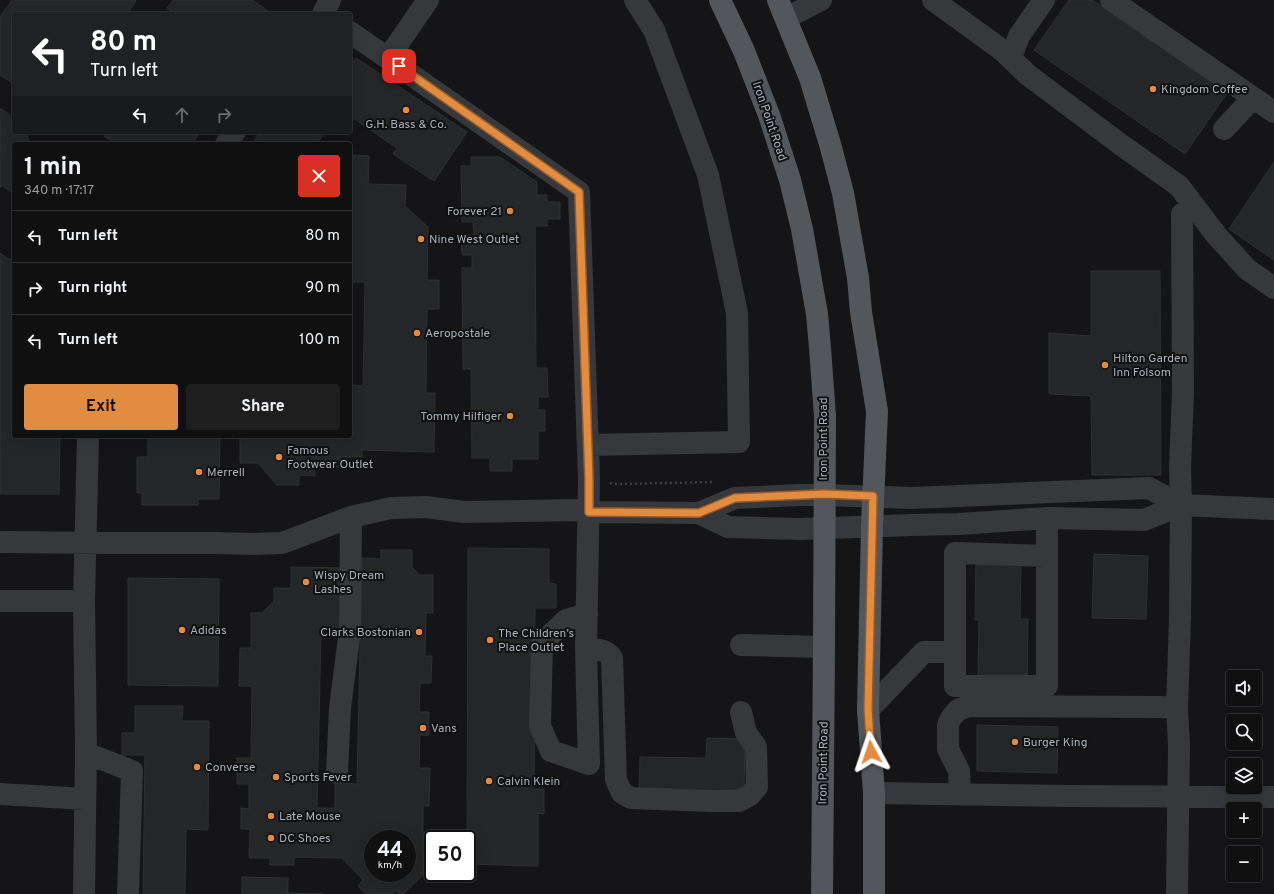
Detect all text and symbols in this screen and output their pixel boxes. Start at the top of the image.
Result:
text: 80 m [90,25,157,61]
icon: left [24,28,76,80]
pin [382,49,416,83]
icon: arrive [388,55,410,77]
text: Turn left [90,60,158,83]
street label: Iron Point Road [748,79,790,163]
place label: Kingdom Coffee [1161,82,1248,98]
marker: Kingdom Coffee [1148,84,1158,94]
icon: left [129,104,151,126]
icon: ahead [171,104,193,126]
icon: right [213,104,235,126]
marker: G.H. Bass & Co. [401,105,411,115]
place label: G.H. Bass & Co. [365,117,447,133]
text: 1 min [24,153,82,183]
button: close [298,155,340,197]
text: 340 m · 17:17 [24,183,94,199]
place label: Forever 21 [447,204,502,220]
marker: Forever 21 [505,206,515,216]
icon: left [24,226,46,248]
text: Turn left [58,227,118,246]
text: 80 m [305,227,340,246]
place label: Nine West Outlet [429,232,519,248]
marker: Nine West Outlet [416,234,426,244]
icon: right [24,278,46,300]
text: Turn right [58,279,127,298]
text: 90 m [305,279,340,298]
place label: Aeropostale [425,326,490,342]
marker: Aeropostale [412,328,422,338]
icon: left [24,330,46,352]
text: Turn left [58,331,118,350]
text: 100 m [299,331,340,350]
place label: Hilton Garden Inn Folsom [1113,351,1187,381]
marker: Hilton Garden Inn Folsom [1100,360,1110,370]
button: Exit [24,384,178,430]
button: Share [186,384,340,430]
street label: Iron Point Road [816,397,832,481]
place label: Tommy Hilfiger [420,409,502,425]
marker: Tommy Hilfiger [505,411,515,421]
place label: Famous Footwear Outlet [287,443,373,473]
marker: Famous Footwear Outlet [274,452,284,462]
place label: Merrell [207,465,245,481]
marker: Merrell [194,467,204,477]
place label: Wispy Dream Lashes [314,568,384,598]
marker: Wispy Dream Lashes [301,577,311,587]
place label: Adidas [190,623,227,639]
marker: Adidas [177,625,187,635]
place label: Clarks Bostonian [320,625,411,641]
place label: The Children’s Place Outlet [498,626,574,656]
marker: Clarks Bostonian [414,627,424,637]
marker: The Children’s Place Outlet [485,635,495,645]
map controls [1226,670,1262,882]
button: sound [1226,670,1262,706]
button: search [1226,714,1262,750]
place label: Vans [431,721,457,737]
street label: Iron Point Road [815,721,833,805]
marker: Vans [418,723,428,733]
position arrow [850,731,892,773]
place label: Burger King [1023,735,1088,751]
marker: Burger King [1010,737,1020,747]
button: layers [1226,758,1262,794]
place label: Converse [205,760,255,776]
marker: Converse [192,762,202,772]
place label: Sports Fever [284,770,352,786]
marker: Sports Fever [271,772,281,782]
place label: Calvin Klein [497,774,560,790]
marker: Calvin Klein [484,776,494,786]
button: + [1226,802,1262,838]
place label: Late Mouse [279,809,341,825]
marker: Late Mouse [266,811,276,821]
speed limit sign: 50 [424,830,476,882]
place label: DC Shoes [279,831,331,847]
marker: DC Shoes [266,833,276,843]
text: 44 [377,838,403,864]
button: − [1226,846,1262,882]
text: km/h [378,859,402,872]

